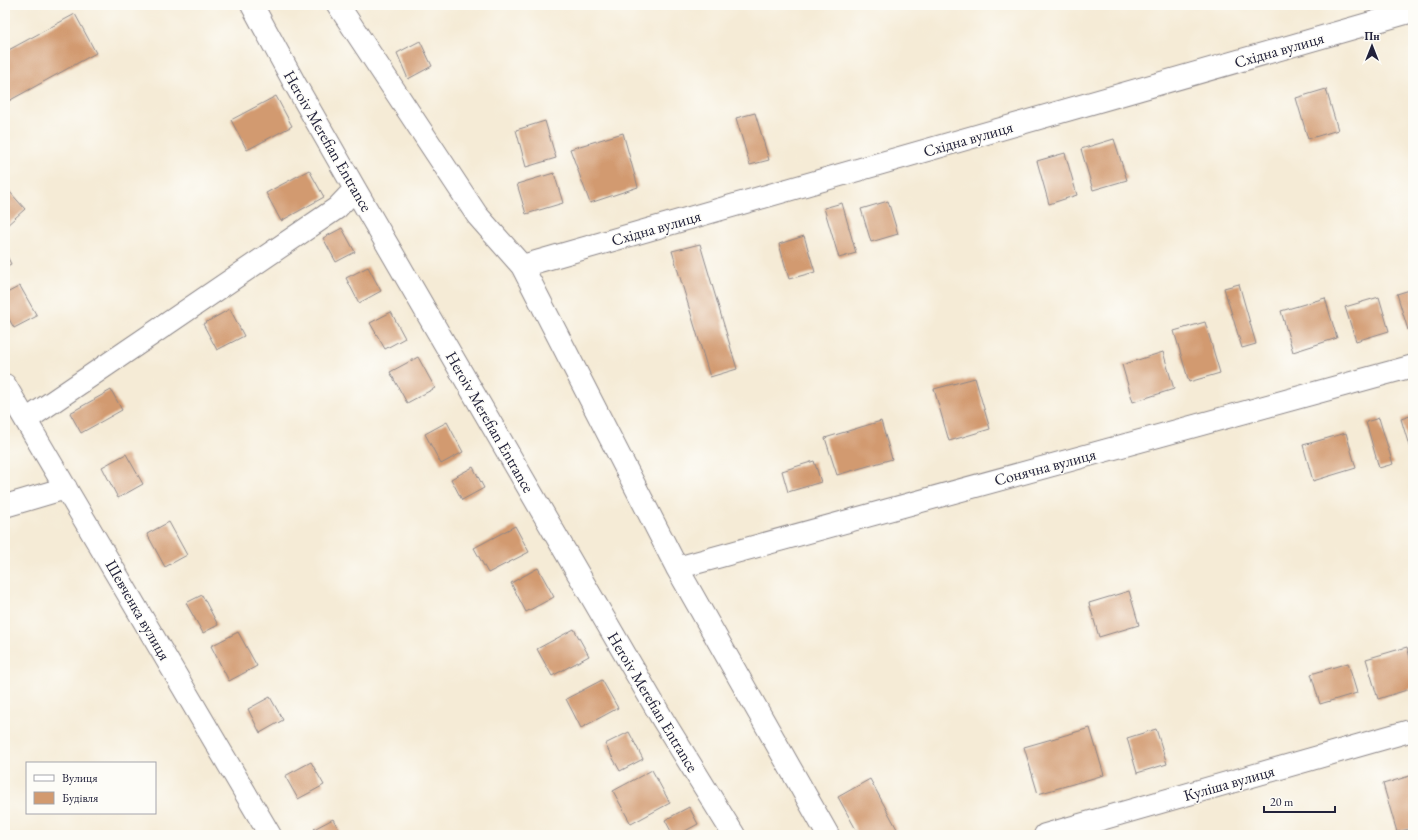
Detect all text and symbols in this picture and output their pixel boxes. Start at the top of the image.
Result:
north arrow [1352,26,1392,66]
street label: Східна вулиця [1232,27,1326,73]
text: Пн [1364,29,1380,43]
street label: Heroiv Merefian Entrance [279,66,377,216]
street label: Східна вулиця [921,116,1015,162]
street label: Східна вулиця [609,205,703,251]
street label: Heroiv Merefian Entrance [441,347,539,497]
street label: Сонячна вулиця [992,443,1098,491]
street label: Шевченка вулиця [101,556,175,664]
street label: Heroiv Merefian Entrance [603,628,703,776]
street label: Куліша вулиця [1181,760,1277,806]
legend [26,762,156,814]
text: Вулиця [62,770,98,786]
scale bar [1264,788,1335,814]
text: Будівля [62,790,99,806]
text: 20 m [1270,794,1294,810]

